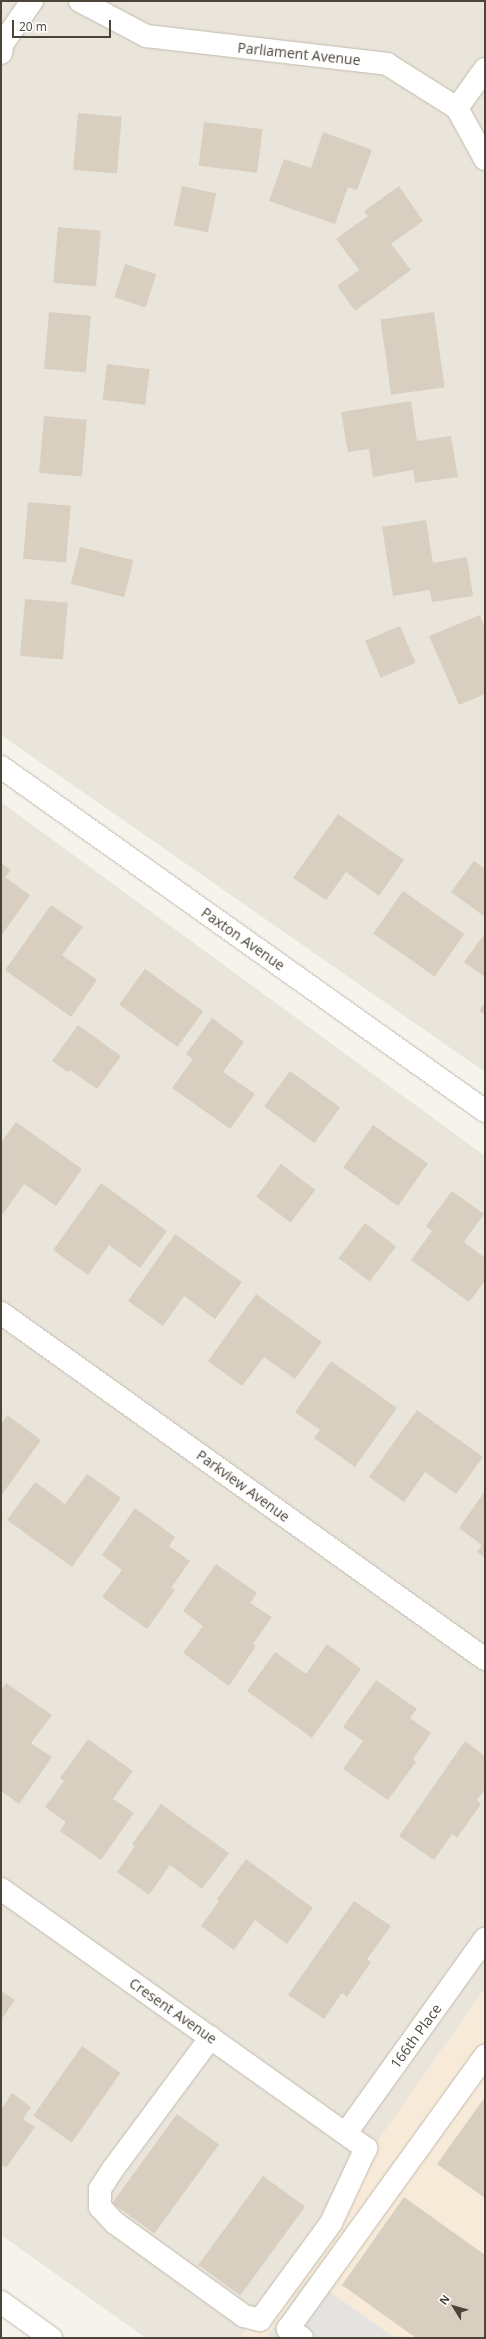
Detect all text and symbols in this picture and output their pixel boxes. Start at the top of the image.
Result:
scale bar [14,12,113,38]
text: 20 m [19,18,47,35]
street label: Parliament Avenue [237,39,361,69]
street label: Paxton Avenue [198,904,288,974]
street label: Parkview Avenue [193,1447,293,1525]
street label: Cresent Avenue [126,1975,220,2047]
street label: 166th Place [387,2001,445,2071]
north arrow [434,2287,474,2327]
text: N [435,2291,453,2308]

